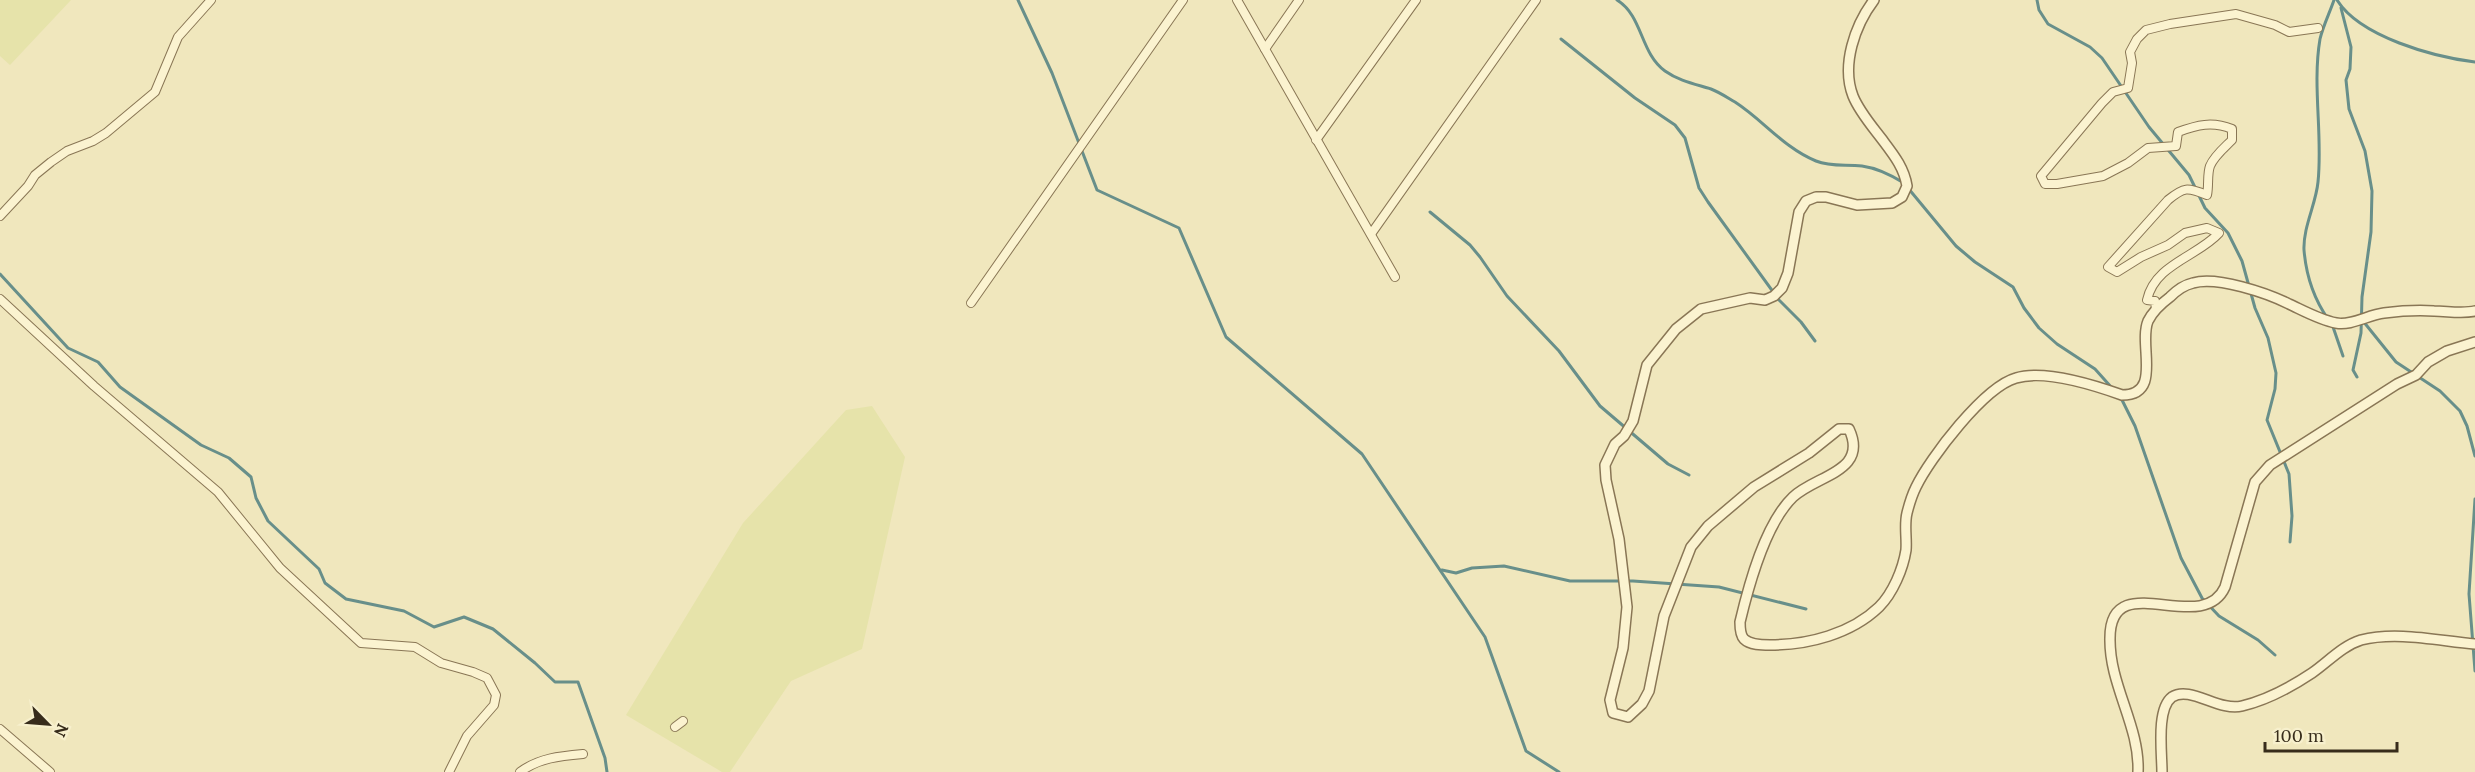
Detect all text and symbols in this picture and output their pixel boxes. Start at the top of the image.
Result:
north arrow [18,694,78,754]
scale bar [2265,715,2397,753]
text: N [50,721,73,740]
text: 100 m [2274,724,2324,747]

